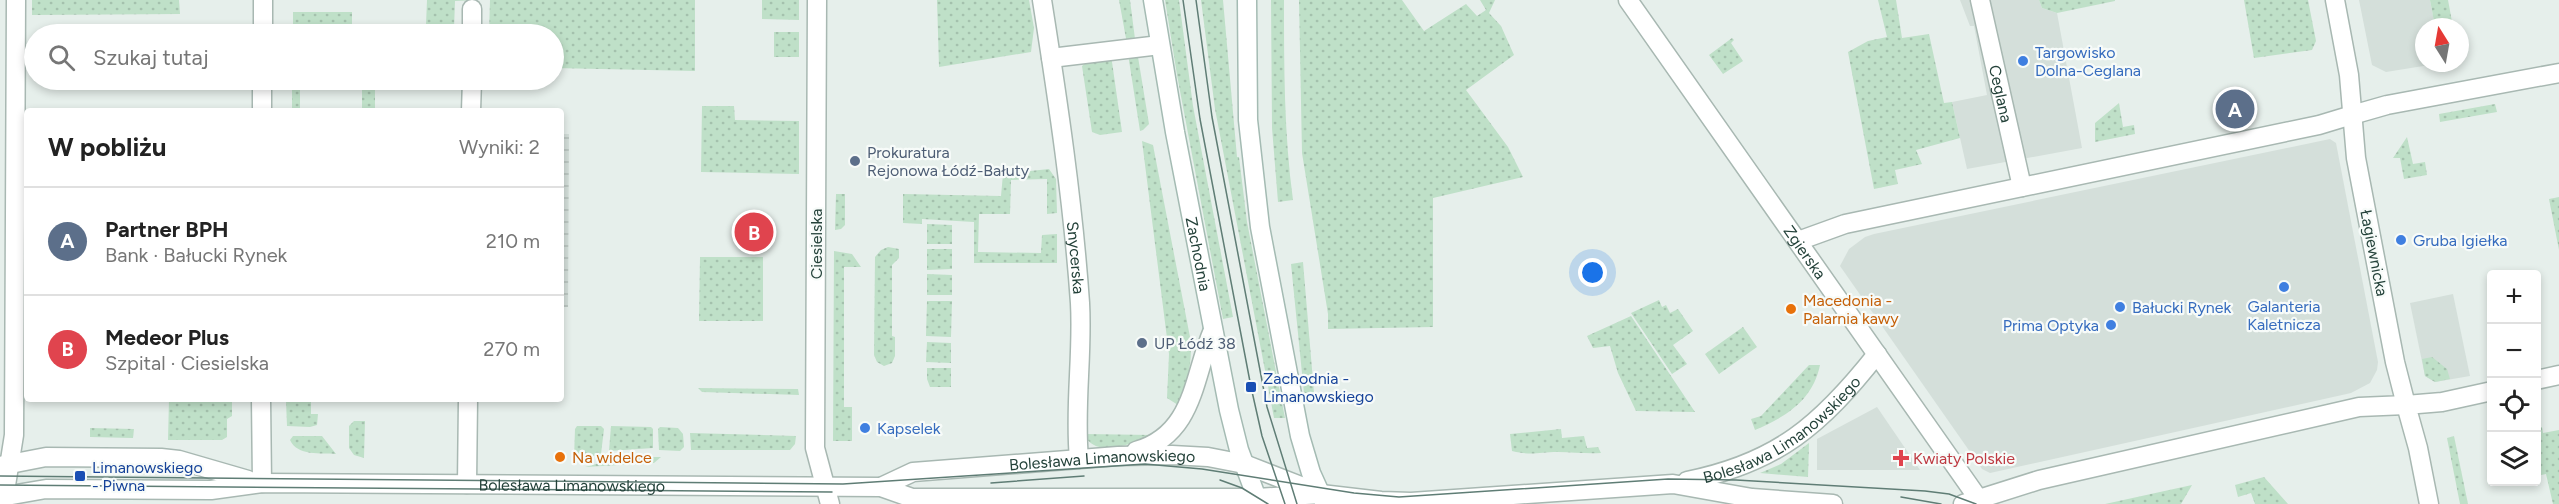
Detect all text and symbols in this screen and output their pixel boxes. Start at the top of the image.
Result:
north arrow [2415,18,2469,72]
search box [24,24,564,90]
icon: search [45,41,78,74]
place label: Targowisko Dolna-Ceglana [2035,43,2141,80]
text: Szukaj tutaj [93,44,209,71]
marker: Targowisko Dolna-Ceglana [2016,54,2030,68]
street label: Ceglana [1985,63,2017,124]
pin: A [2216,86,2254,132]
text: W pobliżu [48,131,166,163]
text: Wyniki: 2 [459,135,540,159]
place label: Prokuratura Rejonowa Łódź-Bałuty [867,143,1030,180]
marker: Prokuratura Rejonowa Łódź-Bałuty [848,154,862,168]
street label: Łagiewnicka [2356,208,2392,298]
street label: Ciesielska [807,209,826,279]
pin: B [734,210,774,254]
street label: Zachodnia [1182,215,1215,293]
text: Partner BPH [105,216,228,243]
street label: Snycerska [1063,220,1089,295]
street label: Zgierska [1780,222,1830,282]
text: A [60,229,75,253]
text: 210 m [486,229,540,253]
place label: Gruba Igiełka [2413,231,2507,250]
marker: Gruba Igiełka [2394,233,2408,247]
text: Bank · Bałucki Rynek [105,243,287,267]
your location [1578,258,1607,287]
map controls [2487,270,2541,486]
button: + [2487,270,2541,324]
marker: Galanteria Kaletnicza [2277,280,2291,294]
place label: Macedonia - Palarnia kawy [1803,291,1899,328]
place label: Galanteria Kaletnicza [2247,297,2321,334]
place label: Bałucki Rynek [2132,298,2231,317]
marker: Bałucki Rynek [2113,300,2127,314]
marker: Macedonia - Palarnia kawy [1784,302,1798,316]
place label: Prima Optyka [2003,316,2099,335]
marker: Prima Optyka [2104,318,2118,332]
text: Medeor Plus [105,324,229,351]
button: − [2487,324,2541,378]
place label: UP Łódź 38 [1154,334,1236,353]
marker: UP Łódź 38 [1135,336,1149,350]
text: B [61,337,74,361]
text: 270 m [483,337,540,361]
text: Szpital · Ciesielska [105,351,269,375]
place label: Zachodnia - Limanowskiego [1263,369,1374,406]
street label: Bolesława Limanowskiego [1701,372,1864,487]
button: locate [2487,378,2541,432]
marker: Zachodnia - Limanowskiego [1244,380,1258,394]
place label: Kapselek [877,419,941,438]
marker: Kapselek [858,421,872,435]
button: layers [2487,432,2541,486]
street label: Bolesława Limanowskiego [1008,445,1196,474]
place label: Na widelce [572,448,652,467]
place label: Kwiaty Polskie [1913,449,2015,468]
marker: Na widelce [553,450,567,464]
marker: Kwiaty Polskie [1894,451,1908,465]
place label: Limanowskiego - Piwna [92,458,203,495]
marker: Limanowskiego - Piwna [73,469,87,483]
street label: Bolesława Limanowskiego [478,475,665,495]

